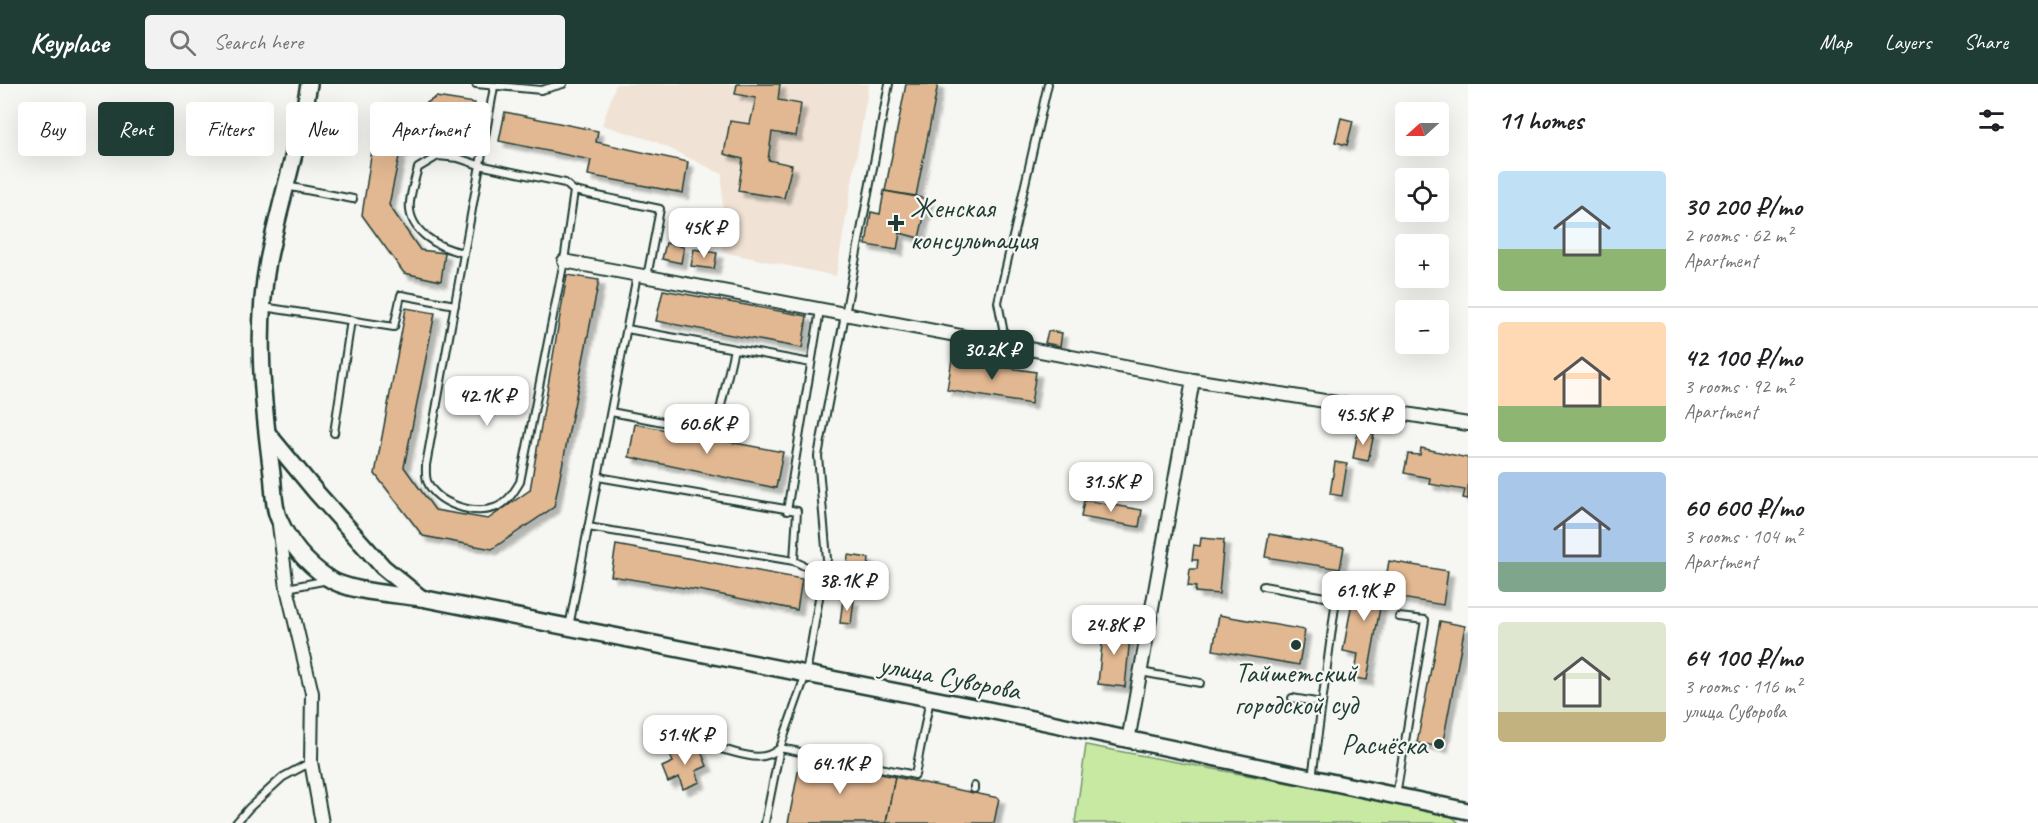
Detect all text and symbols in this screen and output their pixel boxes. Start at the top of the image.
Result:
search box [145,15,565,69]
text: Keyplace [30,25,109,60]
icon: search [166,26,199,59]
text: Search here [214,28,303,56]
text: Map [1819,29,1852,55]
text: Layers [1885,29,1931,55]
text: Share [1964,29,2008,55]
chip: Buy [18,102,86,156]
chip: Rent [98,102,174,156]
chip: Filters [186,102,274,156]
chip: New [286,102,358,156]
chip: Apartment [370,102,490,156]
north arrow [1395,102,1449,156]
map controls [1395,102,1449,354]
text: 11 homes [1498,104,1583,137]
icon: filters [1975,104,2008,137]
button: locate [1395,168,1449,222]
place label: Женская консультация [910,190,1039,257]
text: 30 200 ₽/mo [1684,190,1802,223]
icon: home [1546,195,1618,267]
pin: 45K ₽ [662,208,746,259]
marker: Женская консультация [887,214,905,232]
text: 45K ₽ [682,215,726,240]
text: 2 rooms · 62 m² [1684,223,1792,248]
button: + [1395,234,1449,288]
text: Apartment [1684,248,1757,273]
button: − [1395,300,1449,354]
pin: 30.2K ₽ [937,330,1047,381]
text: 30.2K ₽ [964,337,1020,362]
text: 42 100 ₽/mo [1684,341,1802,374]
icon: home [1546,346,1618,418]
text: 3 rooms · 92 m² [1684,374,1792,399]
pin: 42.1K ₽ [432,376,542,427]
text: 42.1K ₽ [459,383,515,408]
pin: 45.5K ₽ [1308,395,1418,446]
text: Apartment [1684,399,1757,424]
text: 45.5K ₽ [1335,402,1391,427]
pin: 60.6K ₽ [652,404,762,455]
text: 60.6K ₽ [678,411,736,436]
pin: 31.5K ₽ [1056,462,1166,513]
text: 31.5K ₽ [1083,469,1139,494]
text: 60 600 ₽/mo [1684,491,1803,524]
icon: home [1546,496,1618,568]
text: 3 rooms · 104 m² [1684,524,1801,549]
text: Apartment [1684,549,1757,574]
pin: 38.1K ₽ [792,561,902,612]
text: 38.1K ₽ [819,568,875,593]
pin: 61.9K ₽ [1309,571,1419,622]
text: 61.9K ₽ [1336,578,1392,603]
pin: 24.8K ₽ [1059,605,1169,656]
text: 24.8K ₽ [1086,612,1142,637]
marker: Тайшетский городской суд [1289,638,1303,652]
text: 64 100 ₽/mo [1684,641,1802,674]
street label: улица Суворова [875,646,1025,708]
icon: home [1546,646,1618,718]
place label: Тайшетский городской суд [1235,655,1361,722]
text: 3 rooms · 116 m² [1684,674,1801,699]
text: улица Суворова [1684,699,1786,724]
pin: 51.4K ₽ [630,715,740,766]
text: 51.4K ₽ [657,722,713,747]
place label: Расчёsка [1342,727,1429,762]
marker: Расчёsка [1432,737,1446,751]
pin: 64.1K ₽ [785,744,895,795]
text: 64.1K ₽ [812,751,868,776]

